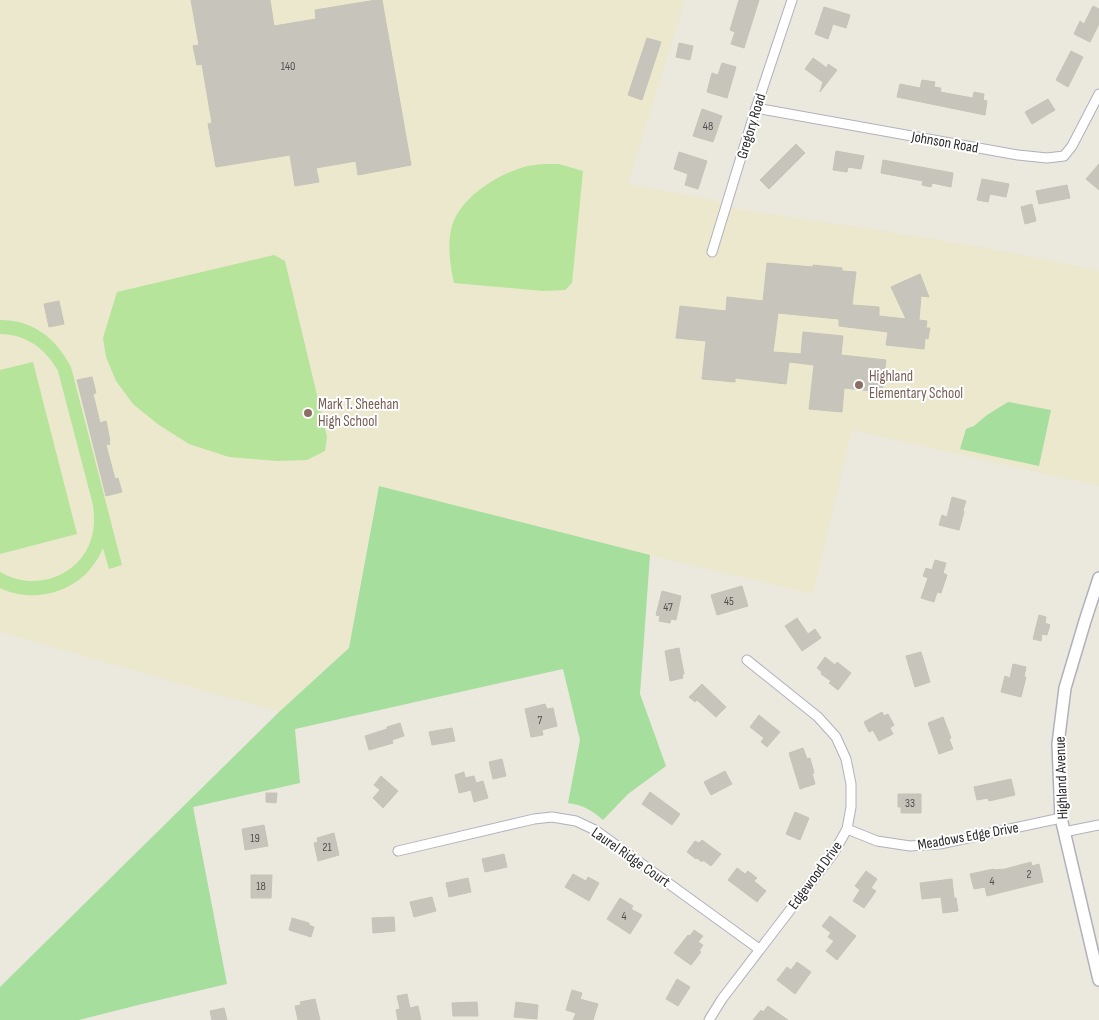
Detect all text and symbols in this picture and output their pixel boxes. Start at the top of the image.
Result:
house number: 140 [281,59,295,74]
street label: Gregory Road [733,91,770,161]
house number: 48 [703,119,713,134]
street label: Johnson Road [909,127,980,158]
place label: Highland Elementary School [869,367,963,403]
marker: Highland Elementary School [853,379,865,391]
place label: Mark T. Sheehan High School [318,395,399,431]
marker: Mark T. Sheehan High School [302,407,314,419]
house number: 45 [724,594,734,609]
house number: 47 [663,600,673,615]
house number: 7 [538,713,543,728]
street label: Highland Avenue [1051,736,1072,820]
house number: 33 [905,796,915,811]
street label: Meadows Edge Drive [916,818,1020,855]
street label: Laurel Ridge Court [588,823,674,892]
house number: 19 [250,831,260,846]
street label: Edgewood Drive [784,837,847,913]
house number: 21 [322,840,332,855]
house number: 2 [1027,867,1032,882]
house number: 4 [989,874,995,889]
house number: 18 [256,879,266,894]
house number: 4 [621,909,627,924]

